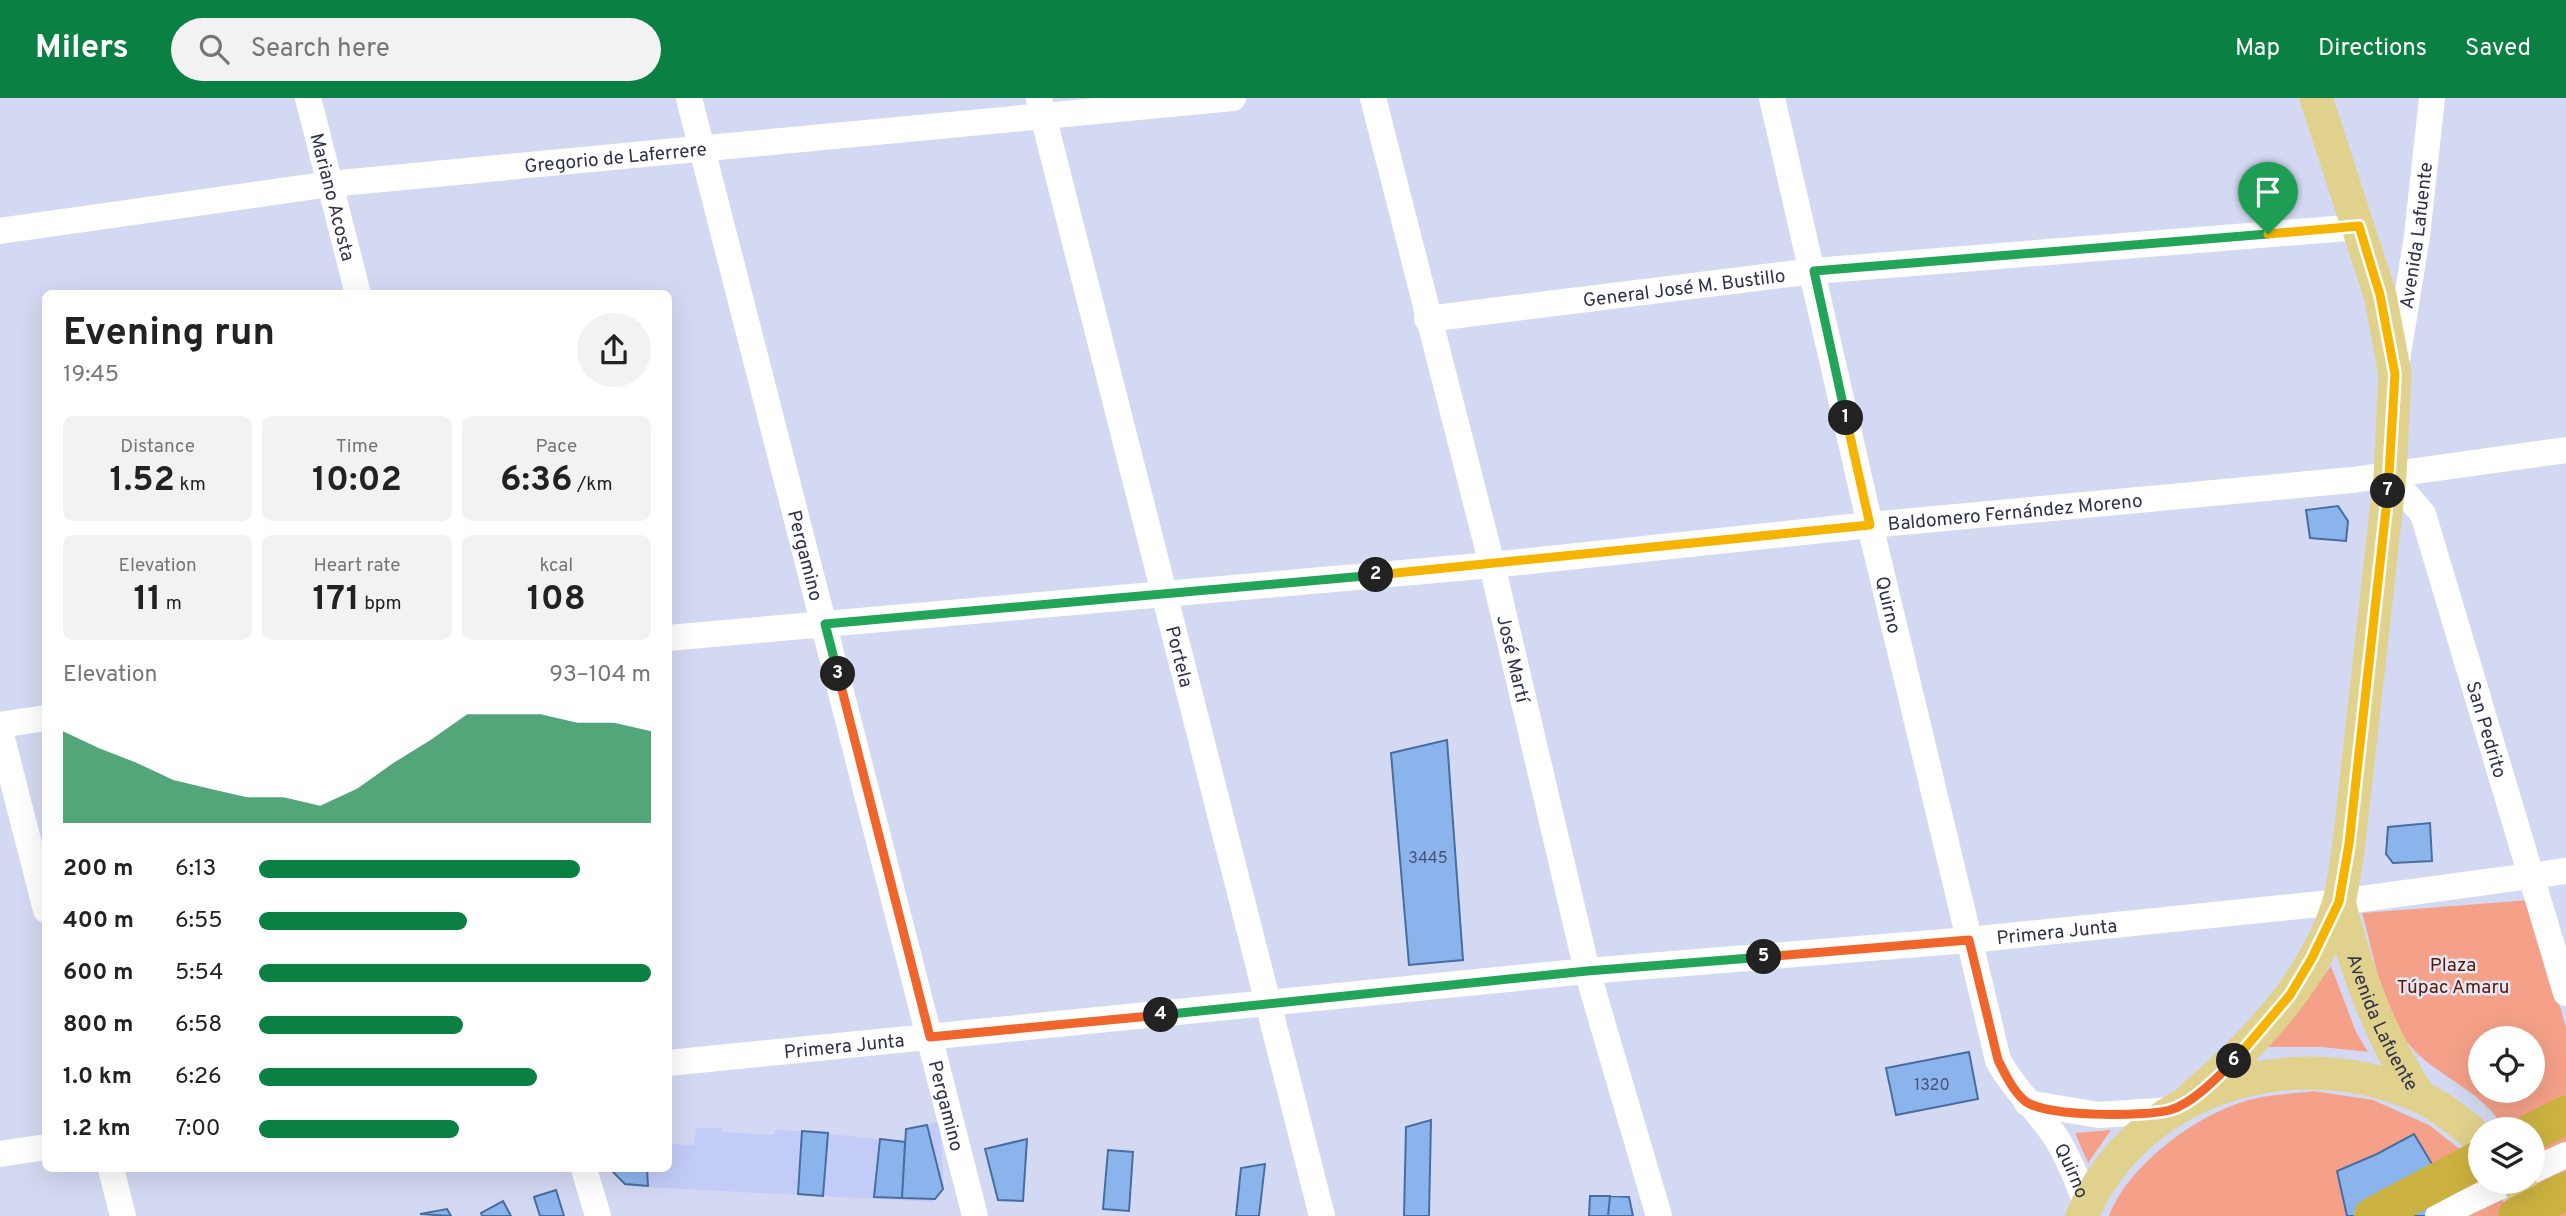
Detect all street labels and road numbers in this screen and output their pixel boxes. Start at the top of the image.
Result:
street label: Mariano Acosta [303,131,359,264]
street label: Gregorio de Laferrere [523,138,708,179]
street label: Avenida Lafuente [2395,161,2439,311]
street label: General José M. Bustillo [1582,265,1787,314]
street label: Baldomero Fernández Moreno [1887,490,2144,537]
street label: Pergamino [781,508,827,604]
street label: Quirno [1869,574,1906,636]
street label: José Martí [1490,613,1534,707]
street label: Portela [1159,624,1197,690]
street label: San Pedrito [2460,679,2511,781]
street label: Primera Junta [1995,915,2118,951]
street label: Avenida Lafuente [2340,951,2423,1096]
street label: Primera Junta [783,1029,906,1065]
street label: Pergamino [922,1058,968,1154]
street label: Quirno [2048,1139,2093,1202]

